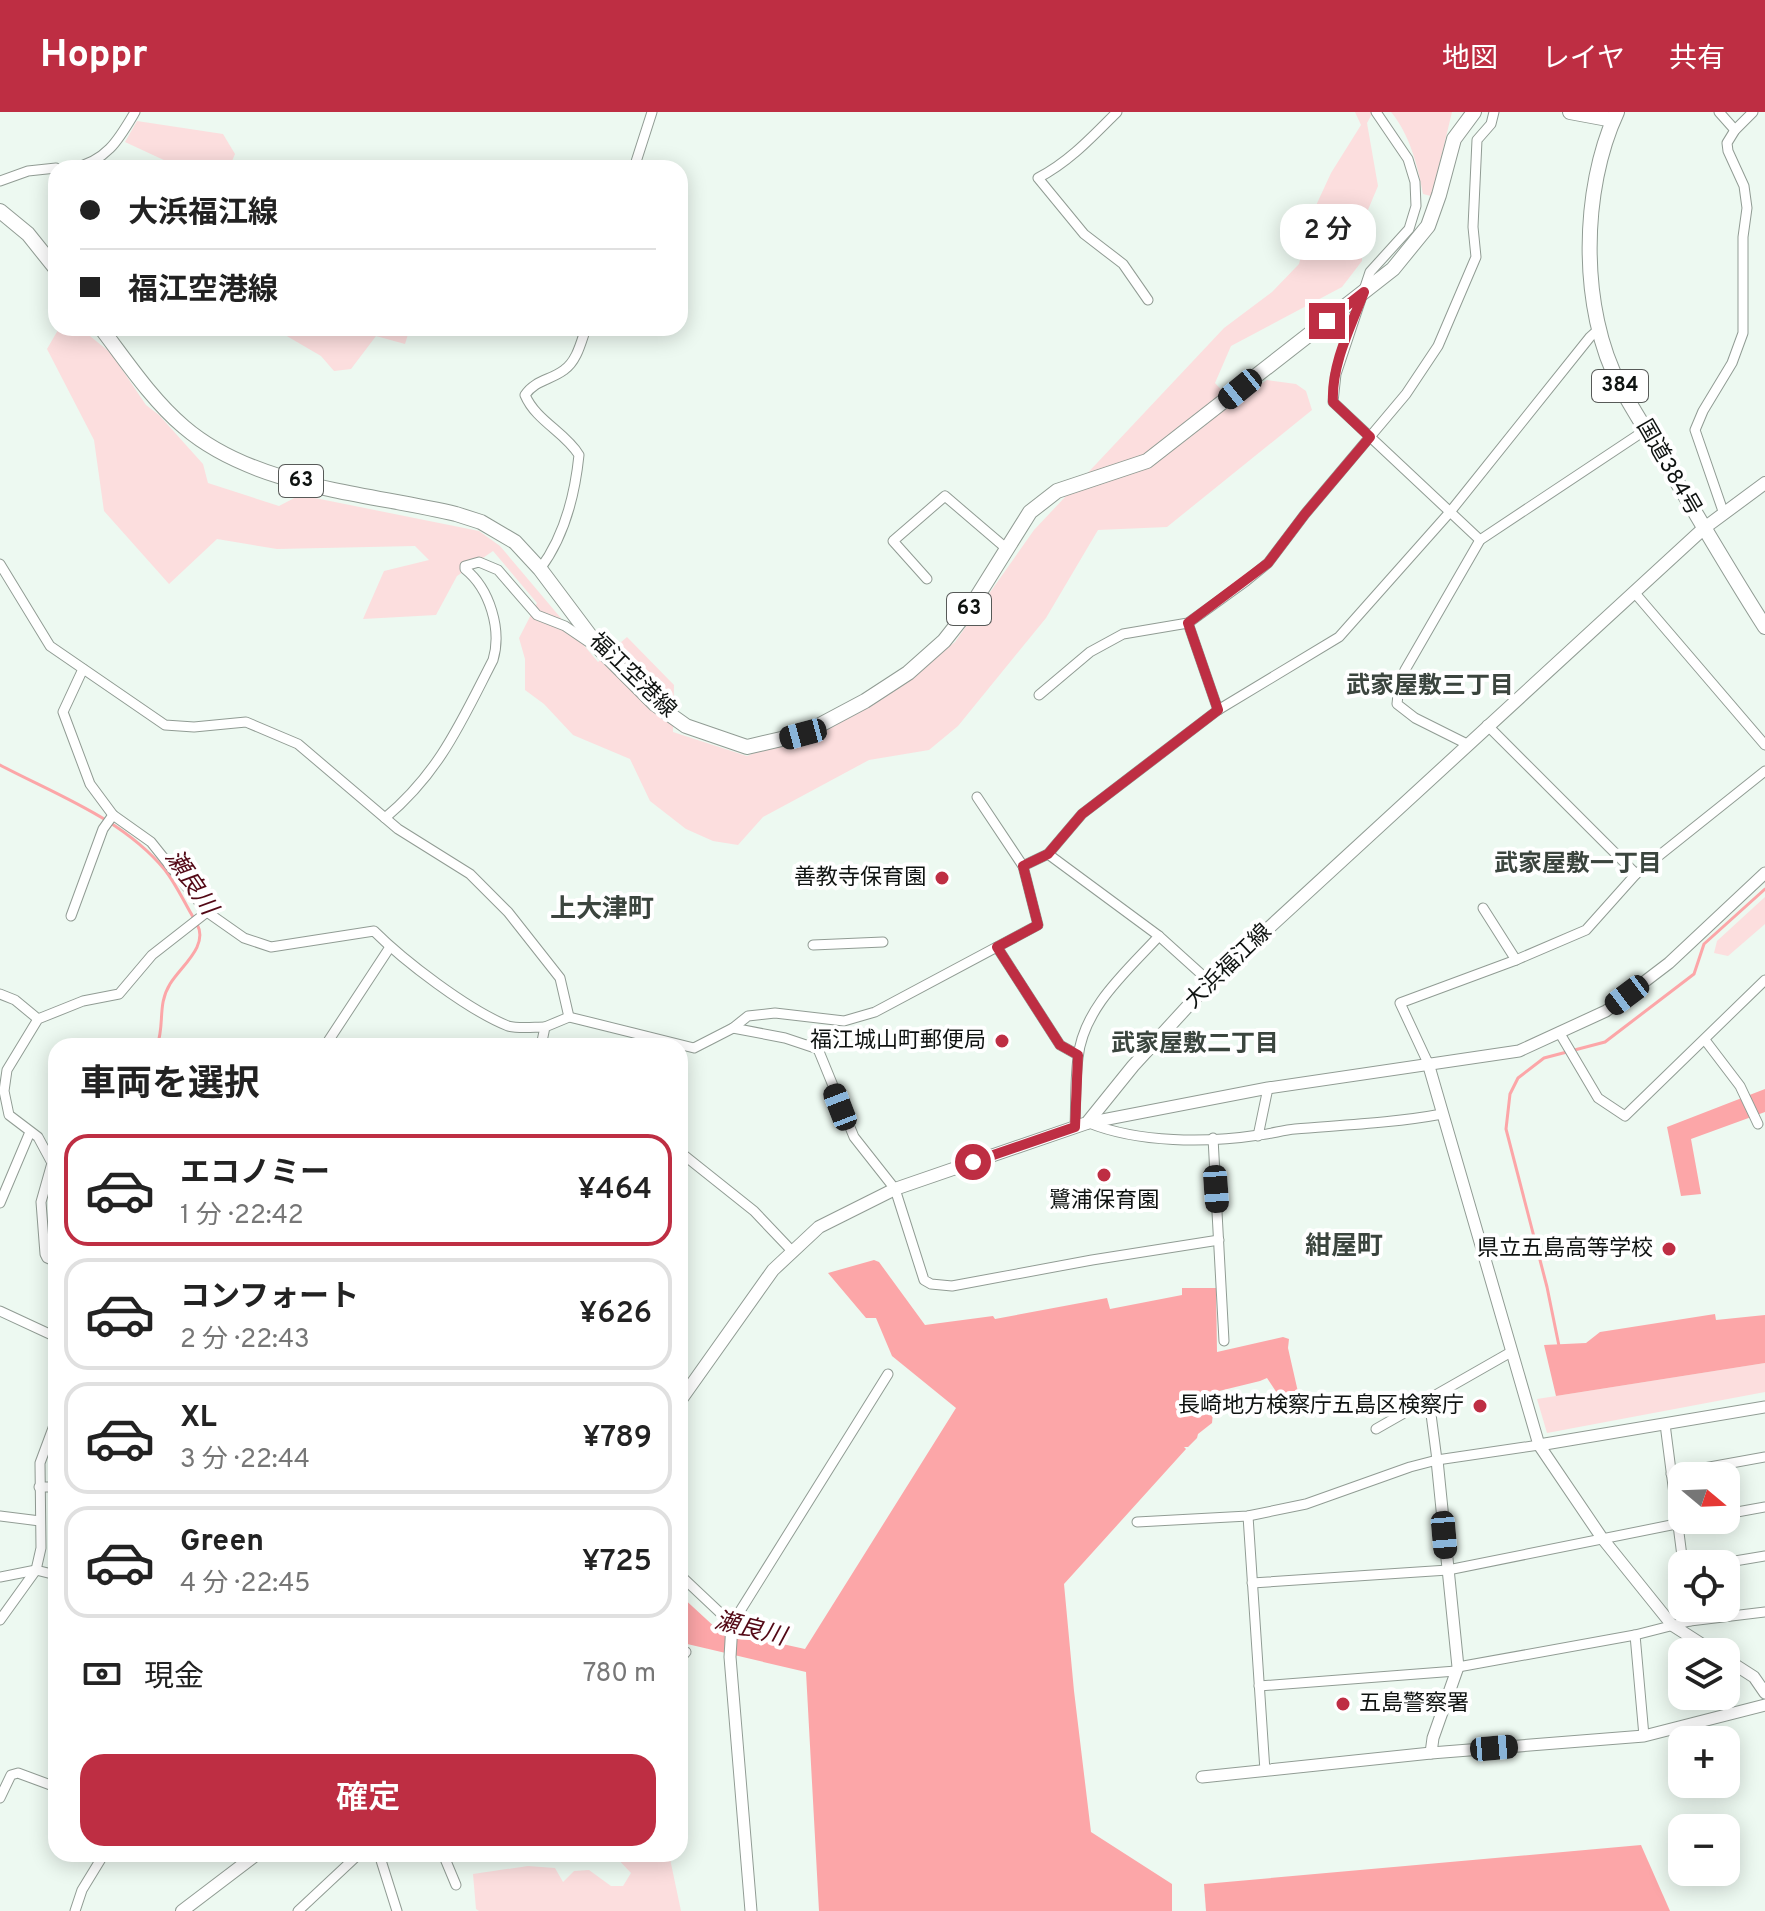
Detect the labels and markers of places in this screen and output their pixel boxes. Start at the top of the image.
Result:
place label: 善教寺保育園 [794,865,926,892]
marker: 善教寺保育園 [933,869,951,887]
place label: 福江城山町郵便局 [810,1028,986,1055]
marker: 福江城山町郵便局 [993,1032,1011,1050]
marker: 鷺浦保育園 [1095,1166,1113,1184]
place label: 鷺浦保育園 [1049,1188,1159,1215]
place label: 県立五島高等学校 [1477,1236,1653,1263]
marker: 県立五島高等学校 [1660,1240,1678,1258]
place label: 長崎地方検察庁五島区検察庁 [1178,1393,1464,1420]
marker: 長崎地方検察庁五島区検察庁 [1471,1397,1489,1415]
place label: 五島警察署 [1359,1691,1469,1718]
marker: 五島警察署 [1334,1695,1352,1713]

